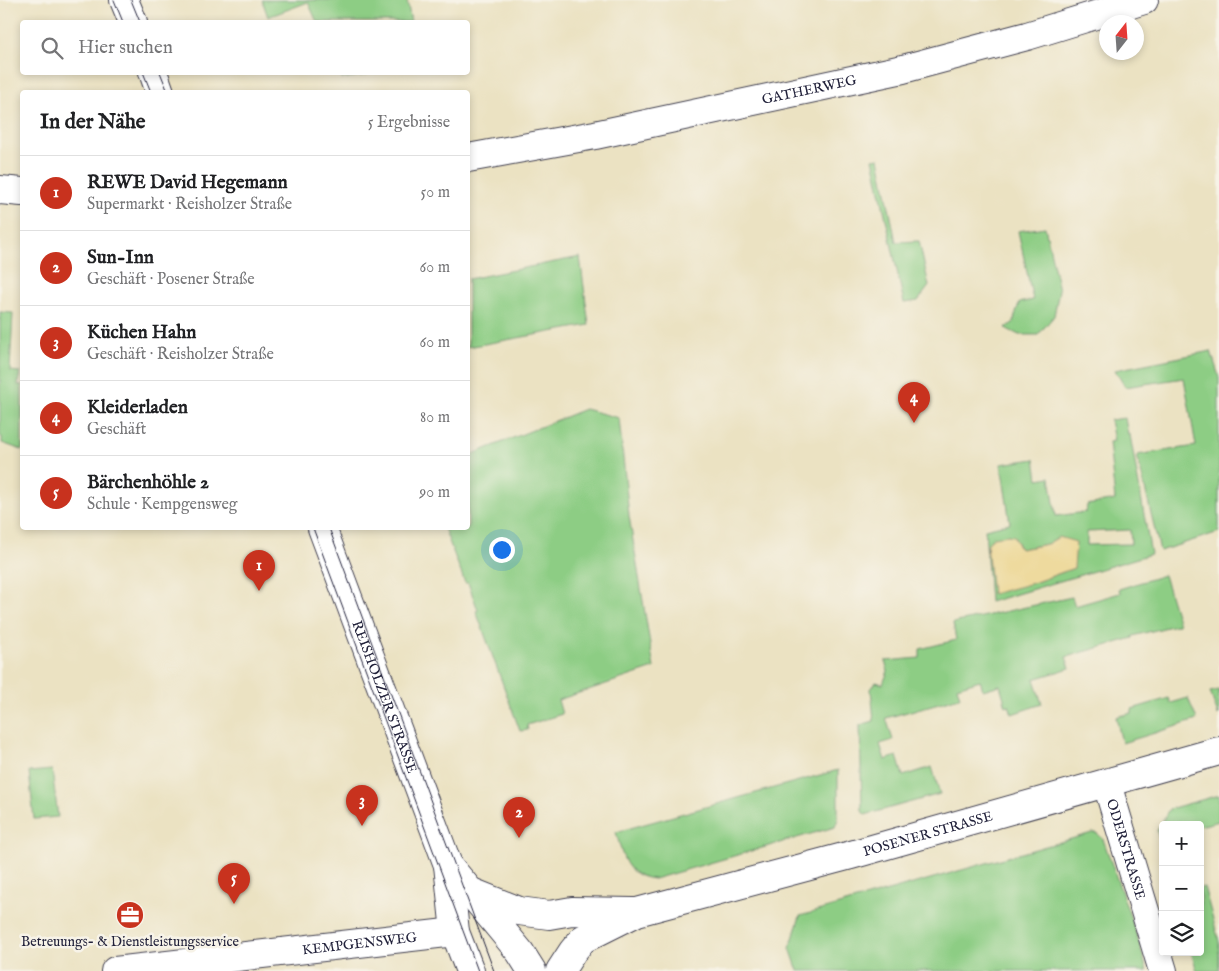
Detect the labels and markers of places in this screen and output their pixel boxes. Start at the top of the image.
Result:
pin: 4 [898,382,930,423]
pin: 1 [243,550,275,591]
pin: 3 [346,785,378,826]
pin: 2 [503,797,535,838]
pin: 5 [218,863,250,904]
office icon: Betreuungs- & Dienstleistungsservice [115,900,145,930]
place label: Betreuungs- & Dienstleistungsservice [21,933,240,951]

